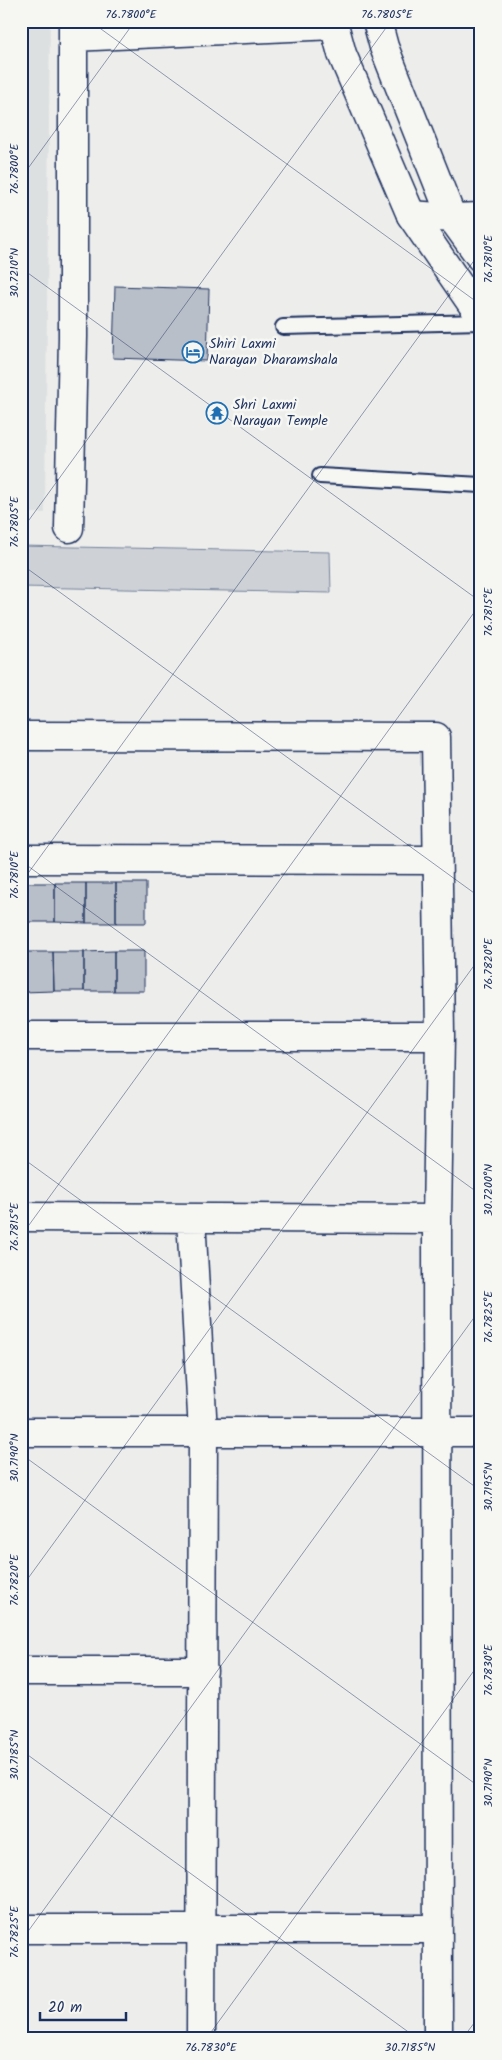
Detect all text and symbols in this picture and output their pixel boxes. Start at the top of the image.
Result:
text: 76.7800°E [106,5,157,24]
text: 76.7805°E [361,5,414,24]
text: 76.7800°E [5,143,24,194]
text: 76.7810°E [479,234,498,283]
text: 30.7210°N [5,248,24,298]
place label: Shiri Laxmi Narayan Dharamshala [209,333,338,371]
hotel icon: Shiri Laxmi Narayan Dharamshala [181,340,205,364]
place label: Shri Laxmi Narayan Temple [233,394,329,432]
temple icon: Shri Laxmi Narayan Temple [205,401,229,425]
text: 76.7805°E [5,495,24,548]
text: 76.7815°E [479,586,498,637]
text: 76.7810°E [5,850,24,899]
text: 76.7820°E [479,937,498,990]
text: 30.7200°N [479,1164,498,1216]
text: 76.7815°E [5,1201,24,1252]
text: 76.7825°E [479,1290,498,1343]
text: 30.7190°N [5,1433,24,1483]
text: 30.7195°N [479,1462,498,1512]
text: 76.7820°E [5,1553,24,1606]
text: 76.7830°E [479,1643,498,1696]
text: 30.7185°N [5,1730,24,1780]
text: 30.7190°N [479,1758,498,1808]
text: 76.7825°E [5,1905,24,1958]
scale bar [40,1990,126,2022]
text: 20 m [48,1996,82,2020]
text: 76.7830°E [185,2038,238,2057]
text: 30.7185°N [385,2038,435,2057]

